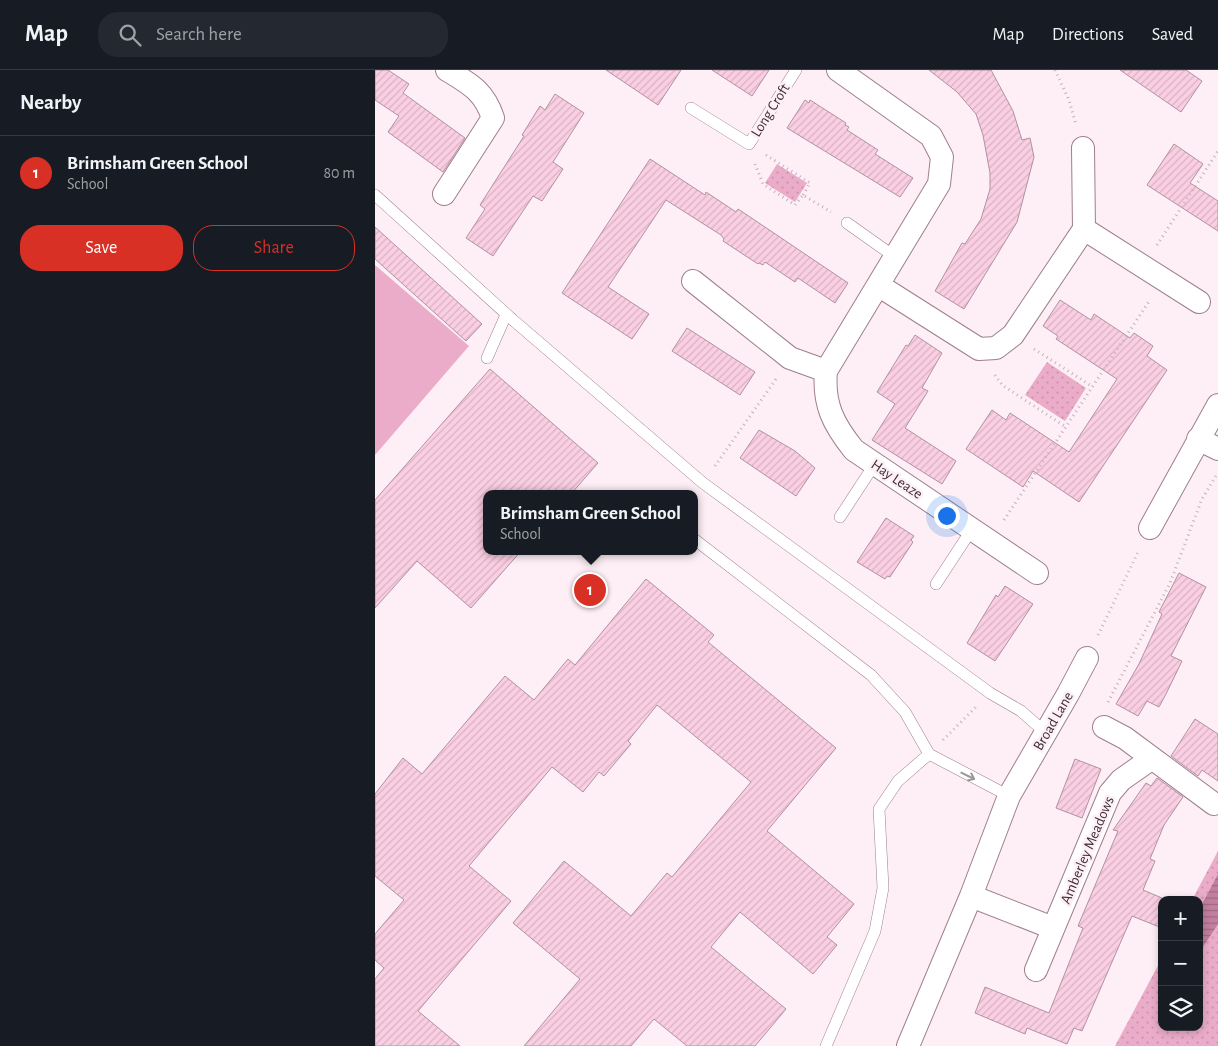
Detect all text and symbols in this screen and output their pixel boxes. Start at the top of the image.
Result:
search box [98,12,448,57]
icon: search [116,21,144,49]
text: Map [25,22,68,46]
text: Search here [156,25,242,44]
text: Map [993,26,1024,44]
text: Directions [1052,26,1124,44]
text: Saved [1152,26,1193,44]
street label: Long Croft [748,81,793,140]
text: Nearby [20,92,81,113]
text: Brimsham Green School [67,154,248,173]
text: 1 [33,165,39,181]
text: 80 m [324,165,355,181]
text: School [67,176,108,192]
button: Save [20,225,183,271]
button: Share [193,225,355,271]
street label: Hay Leaze [868,457,925,502]
popup [483,490,698,555]
your location [934,503,960,529]
text: Brimsham Green School [500,504,681,523]
text: School [500,526,541,542]
pin: 1 [574,571,606,609]
street label: Broad Lane [1031,689,1076,753]
one-way arrow [960,772,975,781]
street label: Amberley Meadows [1058,794,1117,906]
map controls [1158,896,1203,1031]
button: + [1158,896,1203,941]
button: − [1158,941,1203,986]
button: layers [1158,986,1203,1031]

